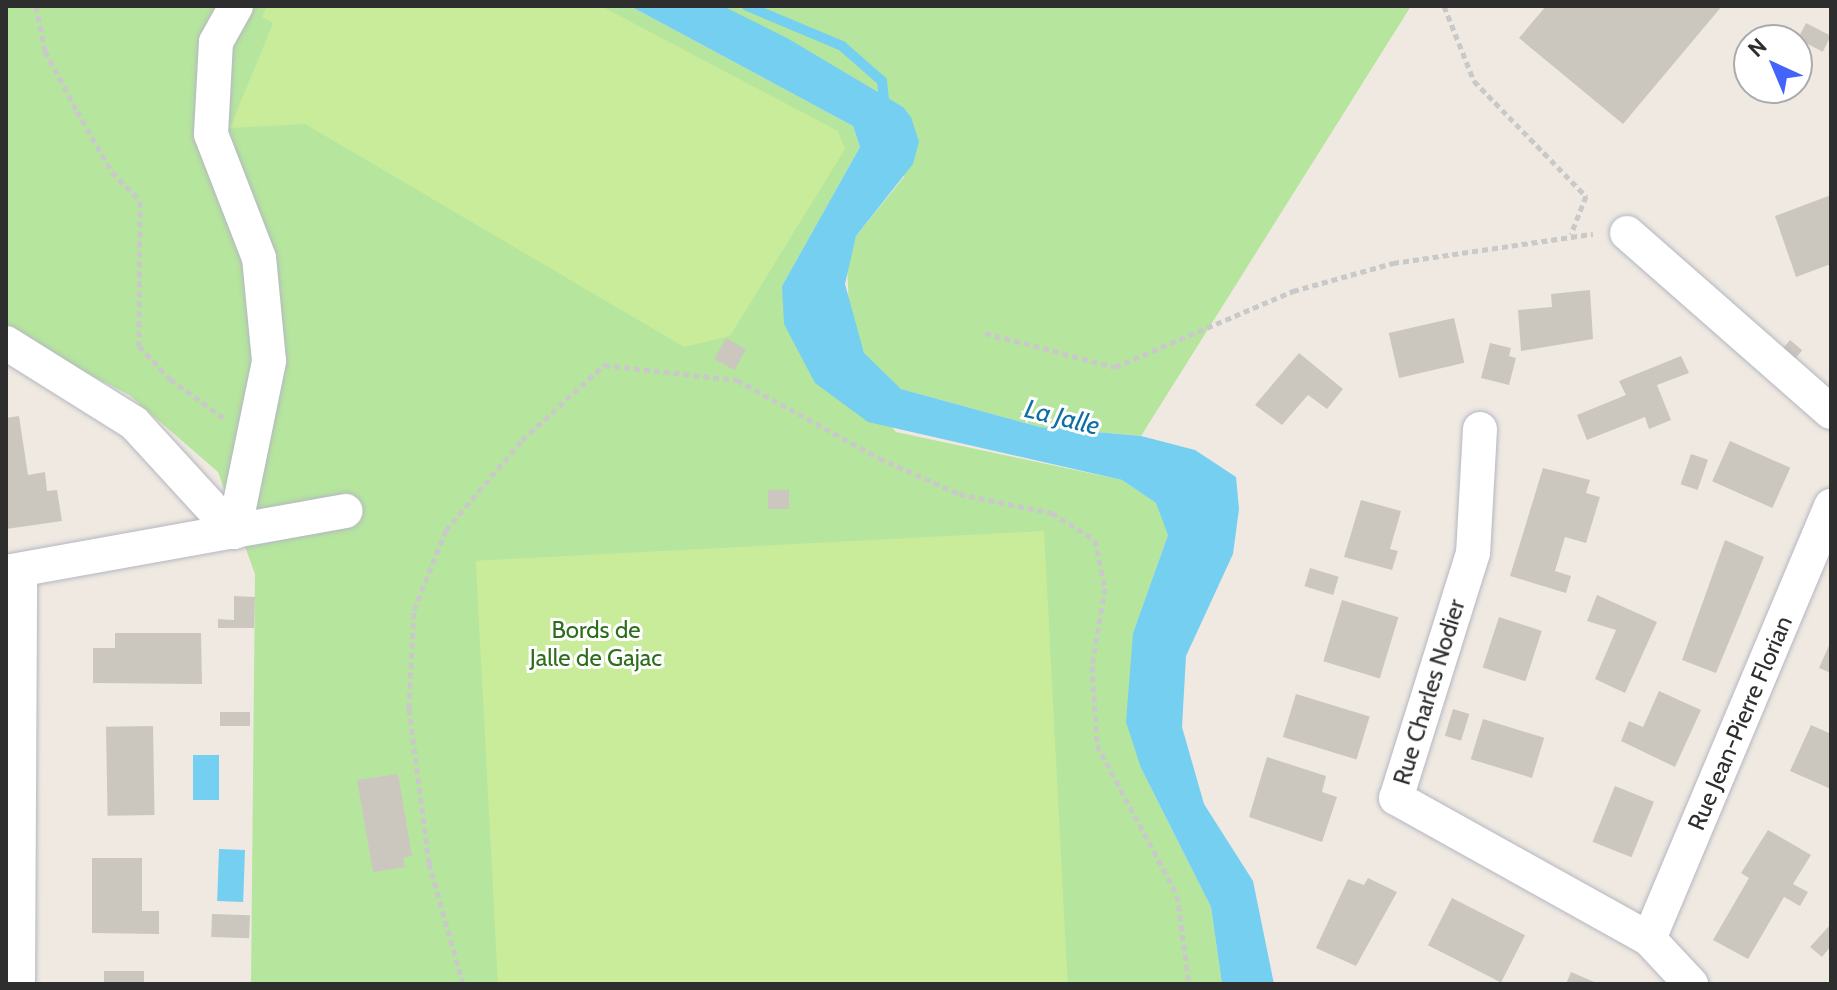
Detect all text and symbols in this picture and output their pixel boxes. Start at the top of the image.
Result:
north arrow [1733,24,1813,104]
text: N [1742,33,1772,63]
water label: La Jalle [1021,394,1103,442]
street label: Rue Charles Nodier [1387,596,1471,788]
street label: Rue Jean-Pierre Florian [1682,611,1798,835]
park label: Bords de Jalle de Gajac [530,616,662,672]

